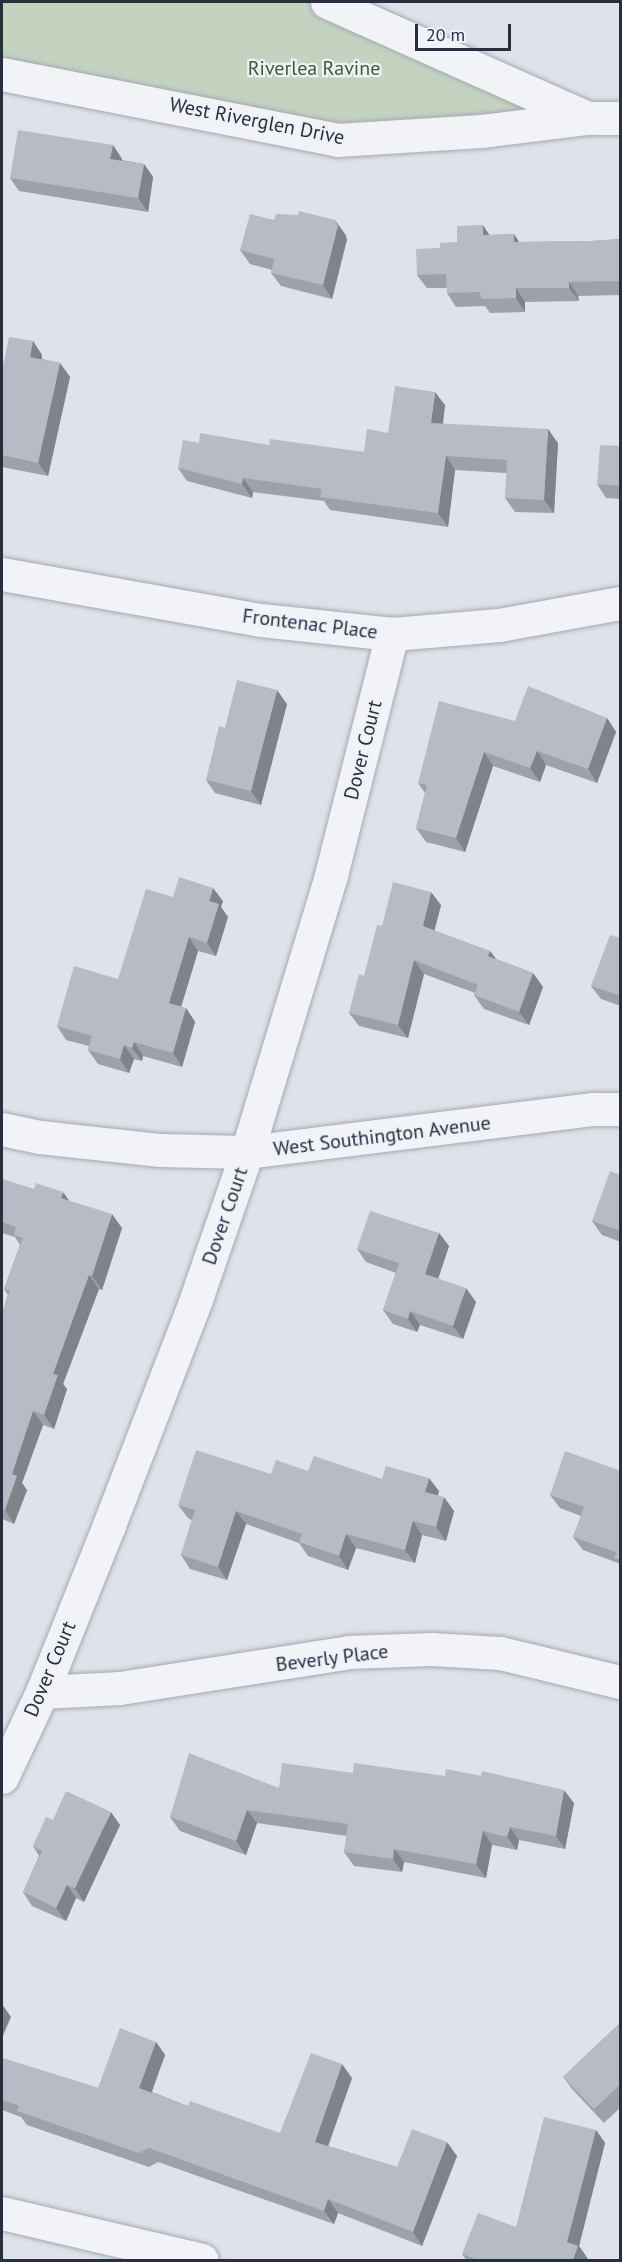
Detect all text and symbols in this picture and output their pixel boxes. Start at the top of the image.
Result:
scale bar [418,12,514,50]
text: 20 m [426,23,465,46]
park label: Riverlea Ravine [248,56,380,80]
street label: West Riverglen Drive [167,92,347,150]
street label: Frontenac Place [241,604,379,644]
street label: Dover Court [339,698,387,802]
street label: West Southington Avenue [272,1111,492,1161]
street label: Dover Court [197,1164,253,1268]
street label: Dover Court [19,1618,81,1720]
street label: Beverly Place [274,1639,390,1677]

